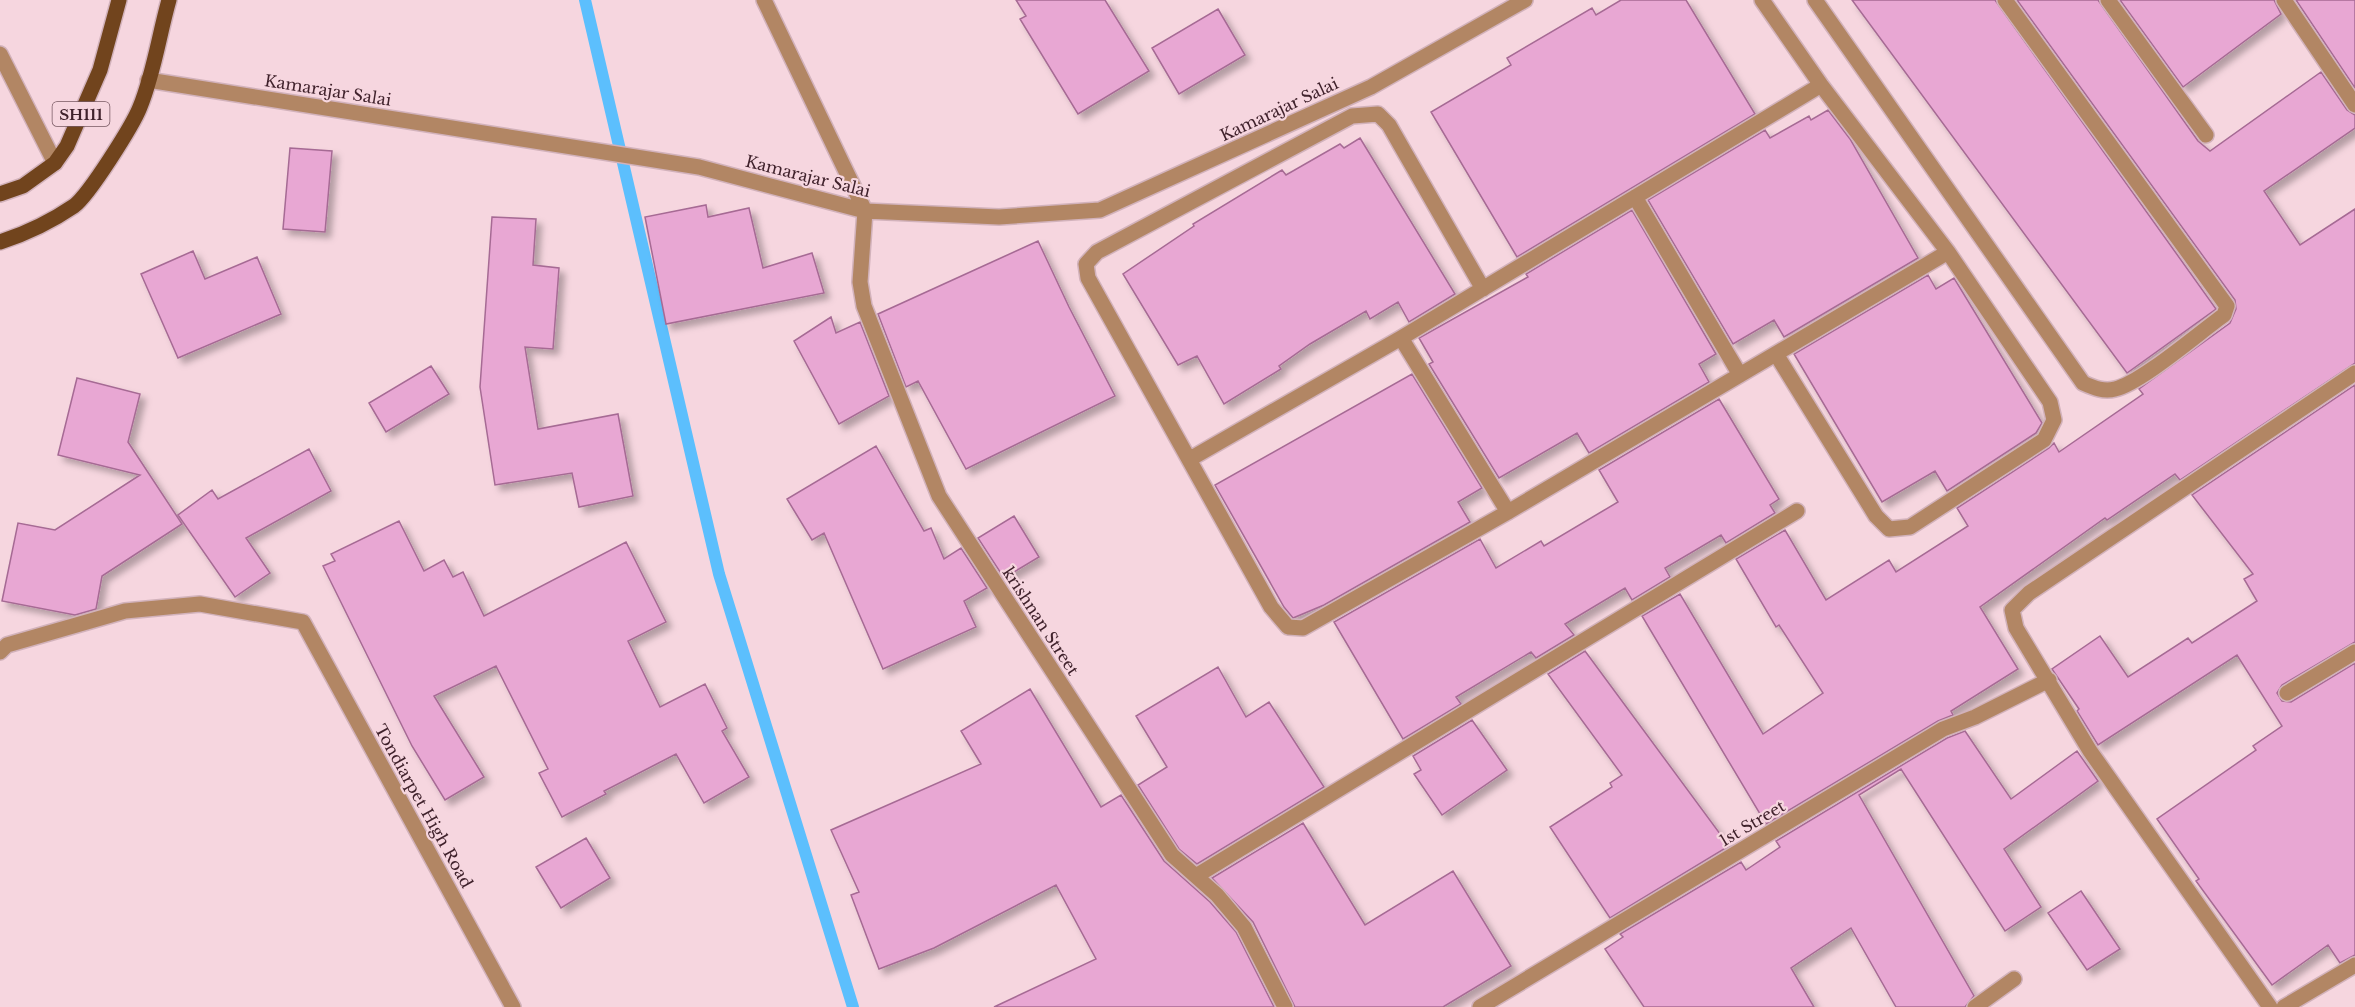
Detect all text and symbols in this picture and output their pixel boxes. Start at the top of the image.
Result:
street label: Kamarajar Salai [263,70,393,110]
street label: Kamarajar Salai [1217,73,1342,145]
road number: SH111 [52,102,110,126]
street label: Kamarajar Salai [743,151,873,201]
street label: krishnan Street [999,563,1083,679]
street label: Tondiarpet High Road [371,721,477,891]
street label: 1st Street [1715,796,1789,850]

